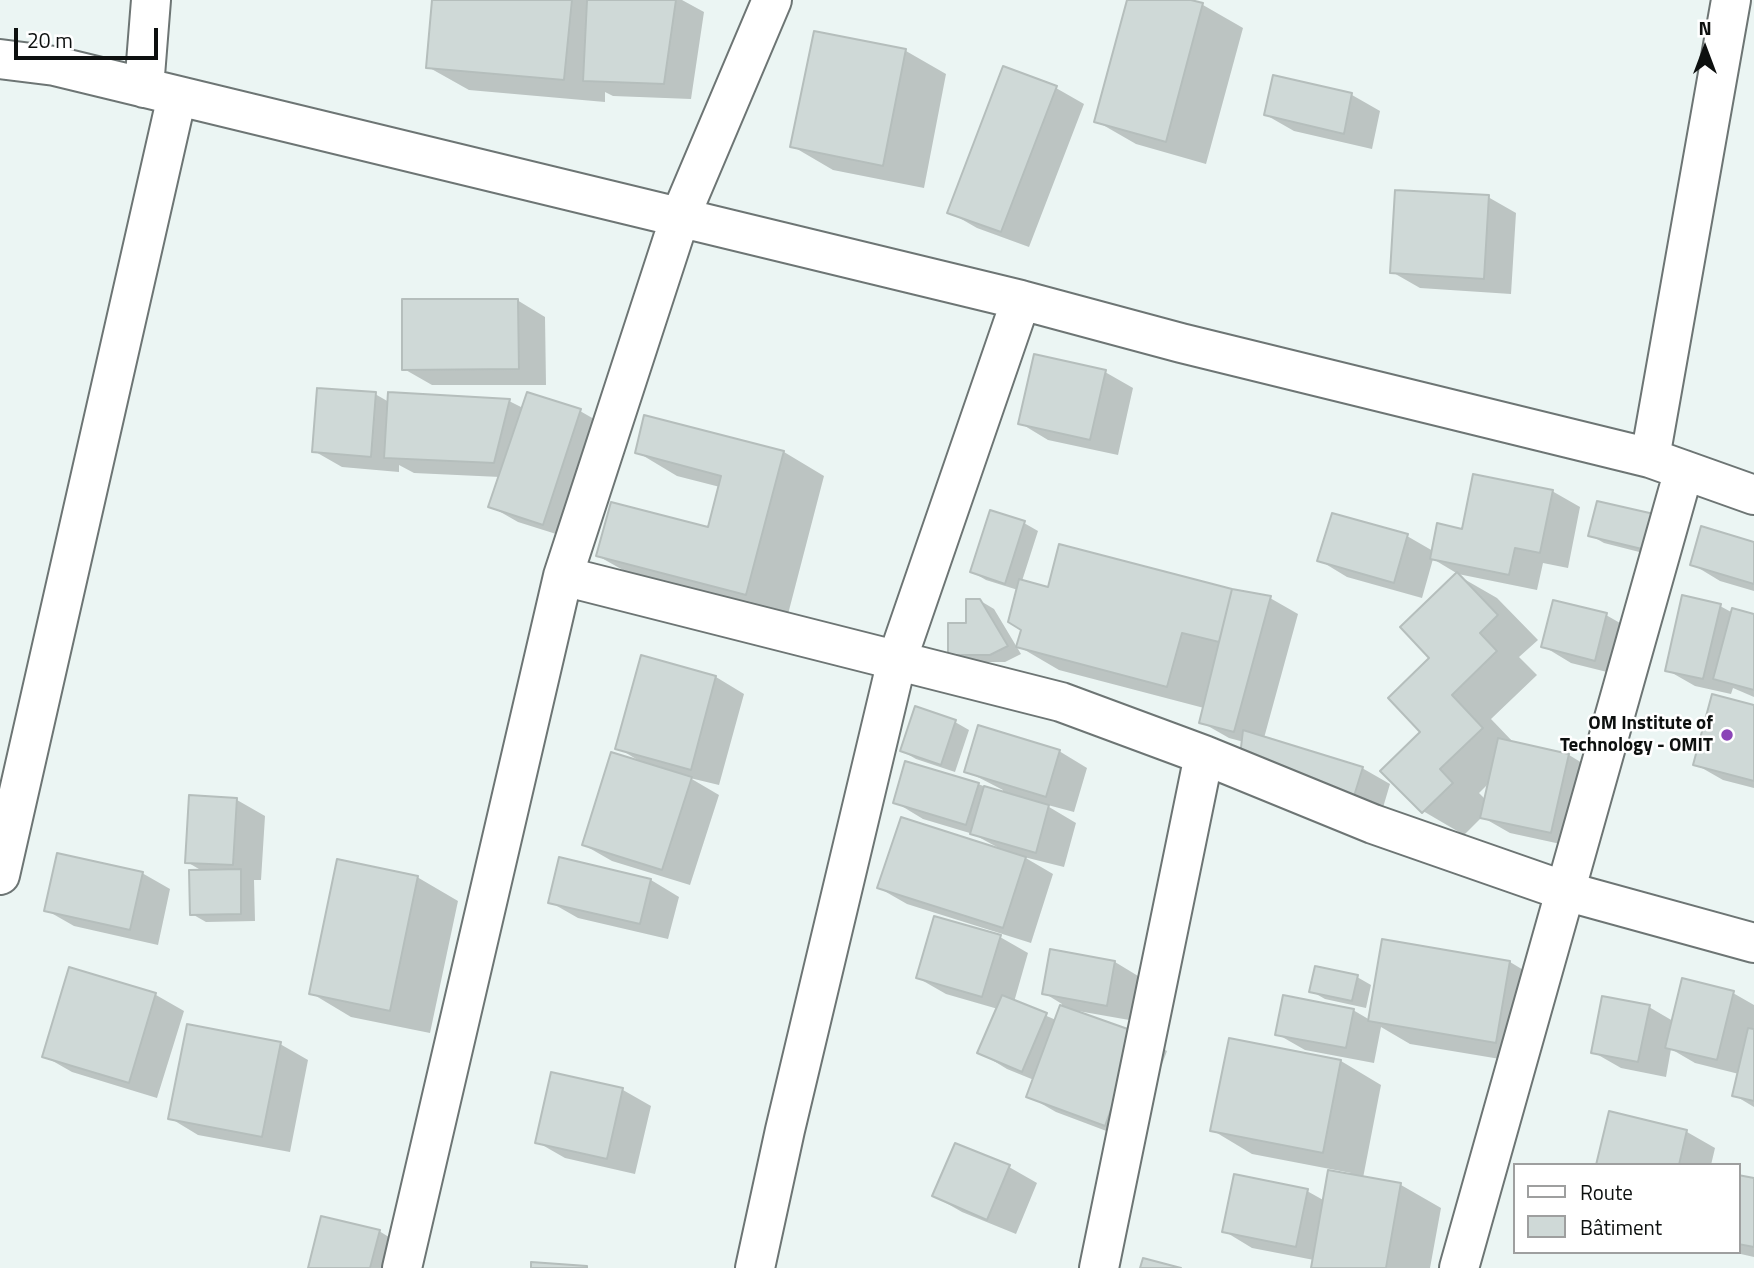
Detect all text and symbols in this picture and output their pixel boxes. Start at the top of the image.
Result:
text: N [1698,13,1712,42]
scale bar [18,14,161,58]
north arrow [1670,14,1740,84]
text: 20 m [27,24,73,56]
place label: OM Institute of Technology - OMIT [1560,713,1713,757]
marker: OM Institute of Technology - OMIT [1719,727,1735,743]
legend [1512,1163,1740,1254]
text: Route [1580,1176,1633,1208]
text: Bâtiment [1580,1211,1662,1243]

